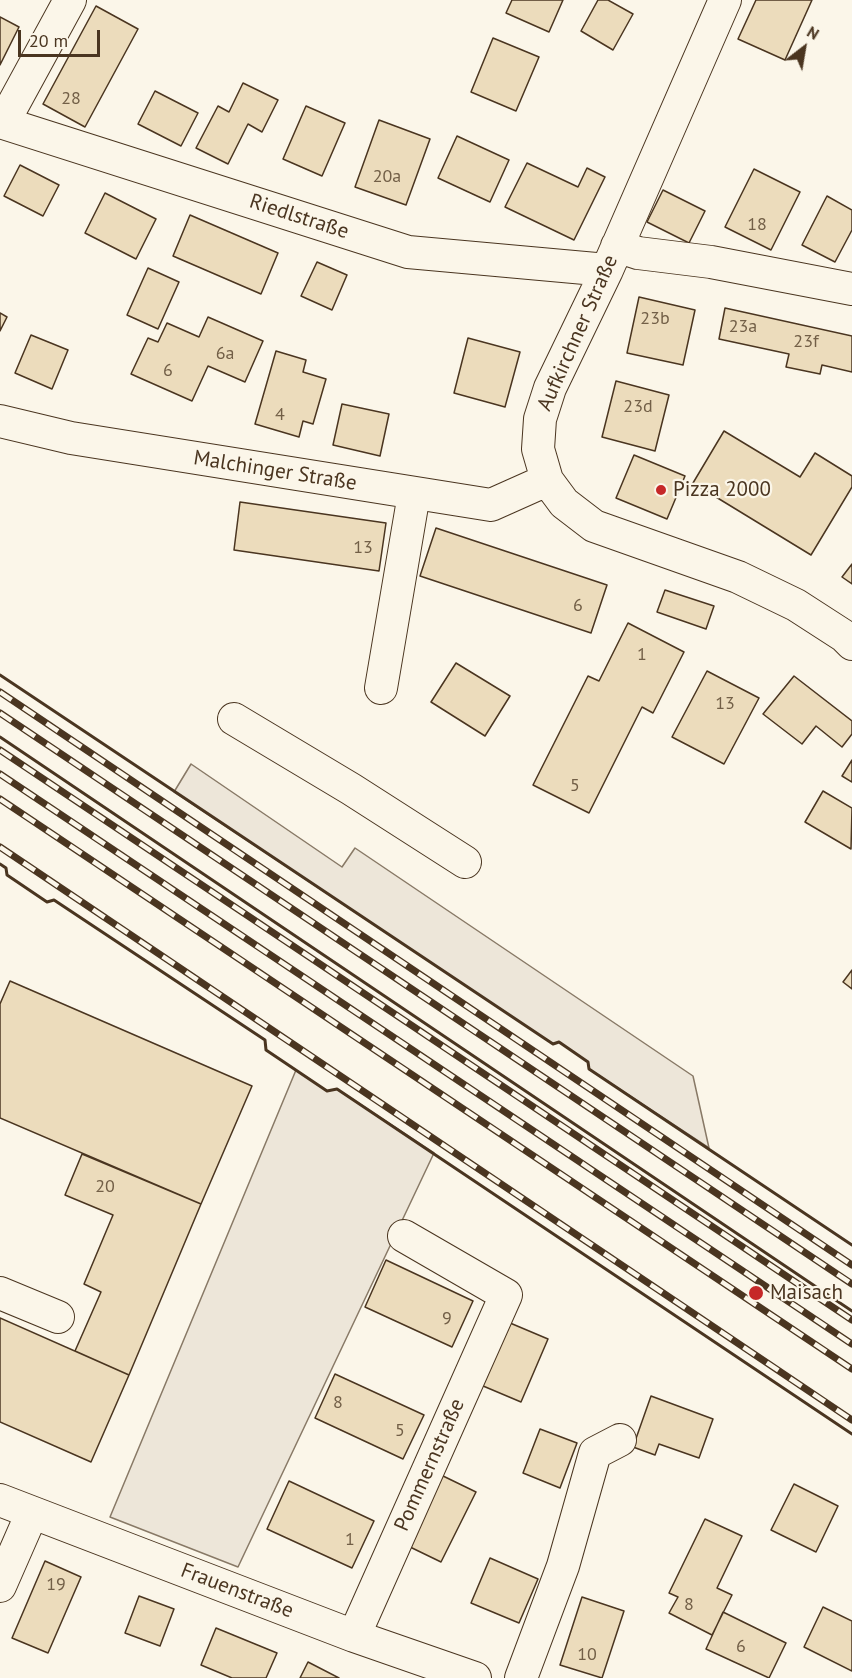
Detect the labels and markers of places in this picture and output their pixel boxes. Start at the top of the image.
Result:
place label: Pizza 2000 [673,477,771,503]
marker: Pizza 2000 [654,483,668,497]
place label: Maisach [770,1280,843,1306]
marker: Maisach [747,1284,765,1302]

